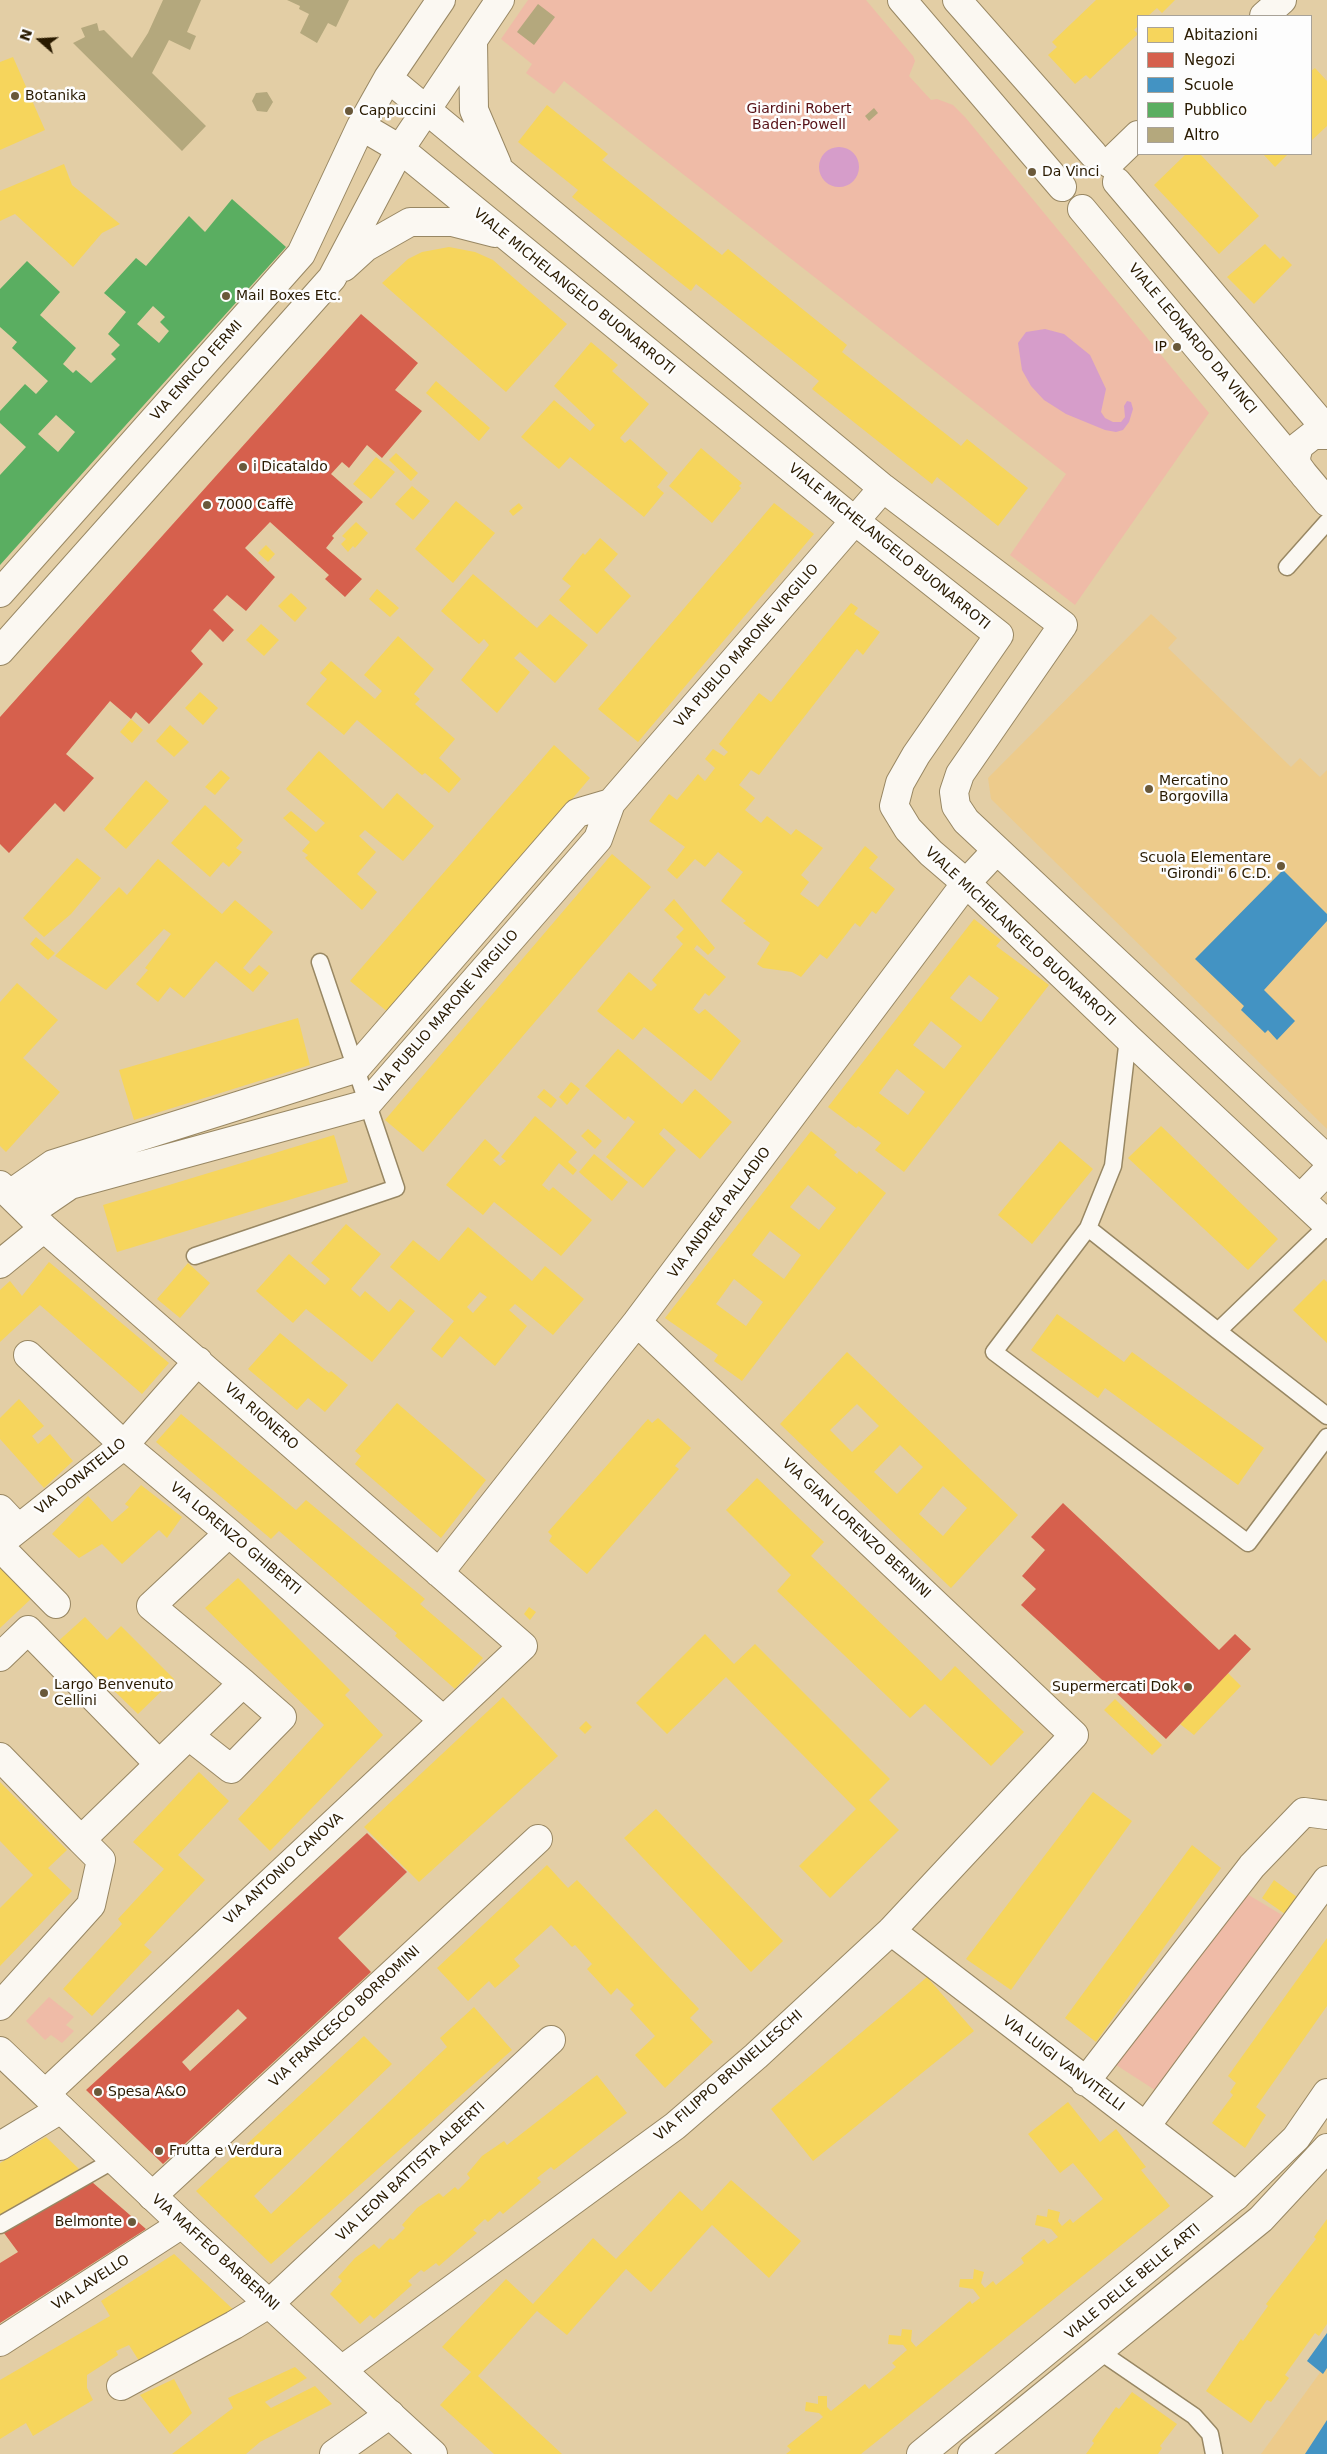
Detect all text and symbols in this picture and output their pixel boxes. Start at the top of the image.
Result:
north arrow [15,15,65,65]
legend [1137,15,1312,155]
text: Abitazioni [1184,26,1258,44]
text: N [16,27,35,43]
text: Negozi [1184,51,1235,69]
text: Scuole [1184,76,1234,94]
place label: Botanika [25,88,86,104]
marker: Botanika [9,90,21,102]
park label: Giardini Robert Baden-Powell [746,101,852,134]
text: Pubblico [1184,101,1247,119]
place label: Cappuccini [359,103,436,119]
marker: Cappuccini [343,105,355,117]
text: Altro [1184,126,1219,144]
place label: Da Vinci [1042,164,1099,180]
marker: Da Vinci [1026,166,1038,178]
street label: VIALE MICHELANGELO BUONARROTI [470,205,678,379]
street label: VIALE LEONARDO DA VINCI [1124,261,1260,417]
place label: Mail Boxes Etc. [236,288,341,304]
marker: Mail Boxes Etc. [220,290,232,302]
street label: VIA ENRICO FERMI [148,317,246,425]
place label: IP [1154,339,1167,355]
marker: IP [1171,341,1183,353]
place label: i Dicataldo [253,459,328,475]
street label: VIALE MICHELANGELO BUONARROTI [785,460,993,634]
marker: i Dicataldo [237,461,249,473]
place label: 7000 Caffè [217,497,294,513]
marker: 7000 Caffè [201,499,213,511]
street label: VIA PUBLIO MARONE VIRGILIO [671,561,823,731]
place label: Mercatino Borgovilla [1159,773,1229,806]
marker: Mercatino Borgovilla [1143,783,1155,795]
street label: VIALE MICHELANGELO BUONARROTI [921,844,1119,1030]
place label: Scuola Elementare "Girondi" 6 C.D. [1139,850,1271,882]
marker: Scuola Elementare "Girondi" 6 C.D. [1275,860,1287,872]
street label: VIA PUBLIO MARONE VIRGILIO [371,927,523,1097]
street label: VIA ANDREA PALLADIO [665,1144,775,1282]
street label: VIA RIONERO [221,1380,301,1454]
street label: VIA DONATELLO [32,1435,130,1519]
street label: VIA GIAN LORENZO BERNINI [778,1456,934,1602]
street label: VIA LORENZO GHIBERTI [166,1479,304,1599]
place label: Largo Benvenuto Cellini [54,1677,174,1710]
place label: Supermercati Dok [1052,1679,1178,1695]
marker: Supermercati Dok [1182,1681,1194,1693]
marker: Largo Benvenuto Cellini [38,1687,50,1699]
street label: VIA ANTONIO CANOVA [221,1810,347,1928]
street label: VIA FRANCESCO BORROMINI [266,1943,424,2091]
street label: VIA FILIPPO BRUNELLESCHI [651,2007,807,2145]
street label: VIA LUIGI VANVITELLI [999,2013,1127,2115]
place label: Spesa A&O [108,2084,186,2100]
marker: Spesa A&O [92,2086,104,2098]
street label: VIA LEON BATTISTA ALBERTI [333,2099,489,2245]
place label: Frutta e Verdura [169,2143,282,2159]
marker: Frutta e Verdura [153,2145,165,2157]
street label: VIA MAFFEO BARBERINI [148,2191,282,2315]
place label: Belmonte [55,2214,122,2230]
marker: Belmonte [126,2216,138,2228]
street label: VIALE DELLE BELLE ARTI [1062,2221,1204,2343]
street label: VIA LAVELLO [49,2252,133,2314]

